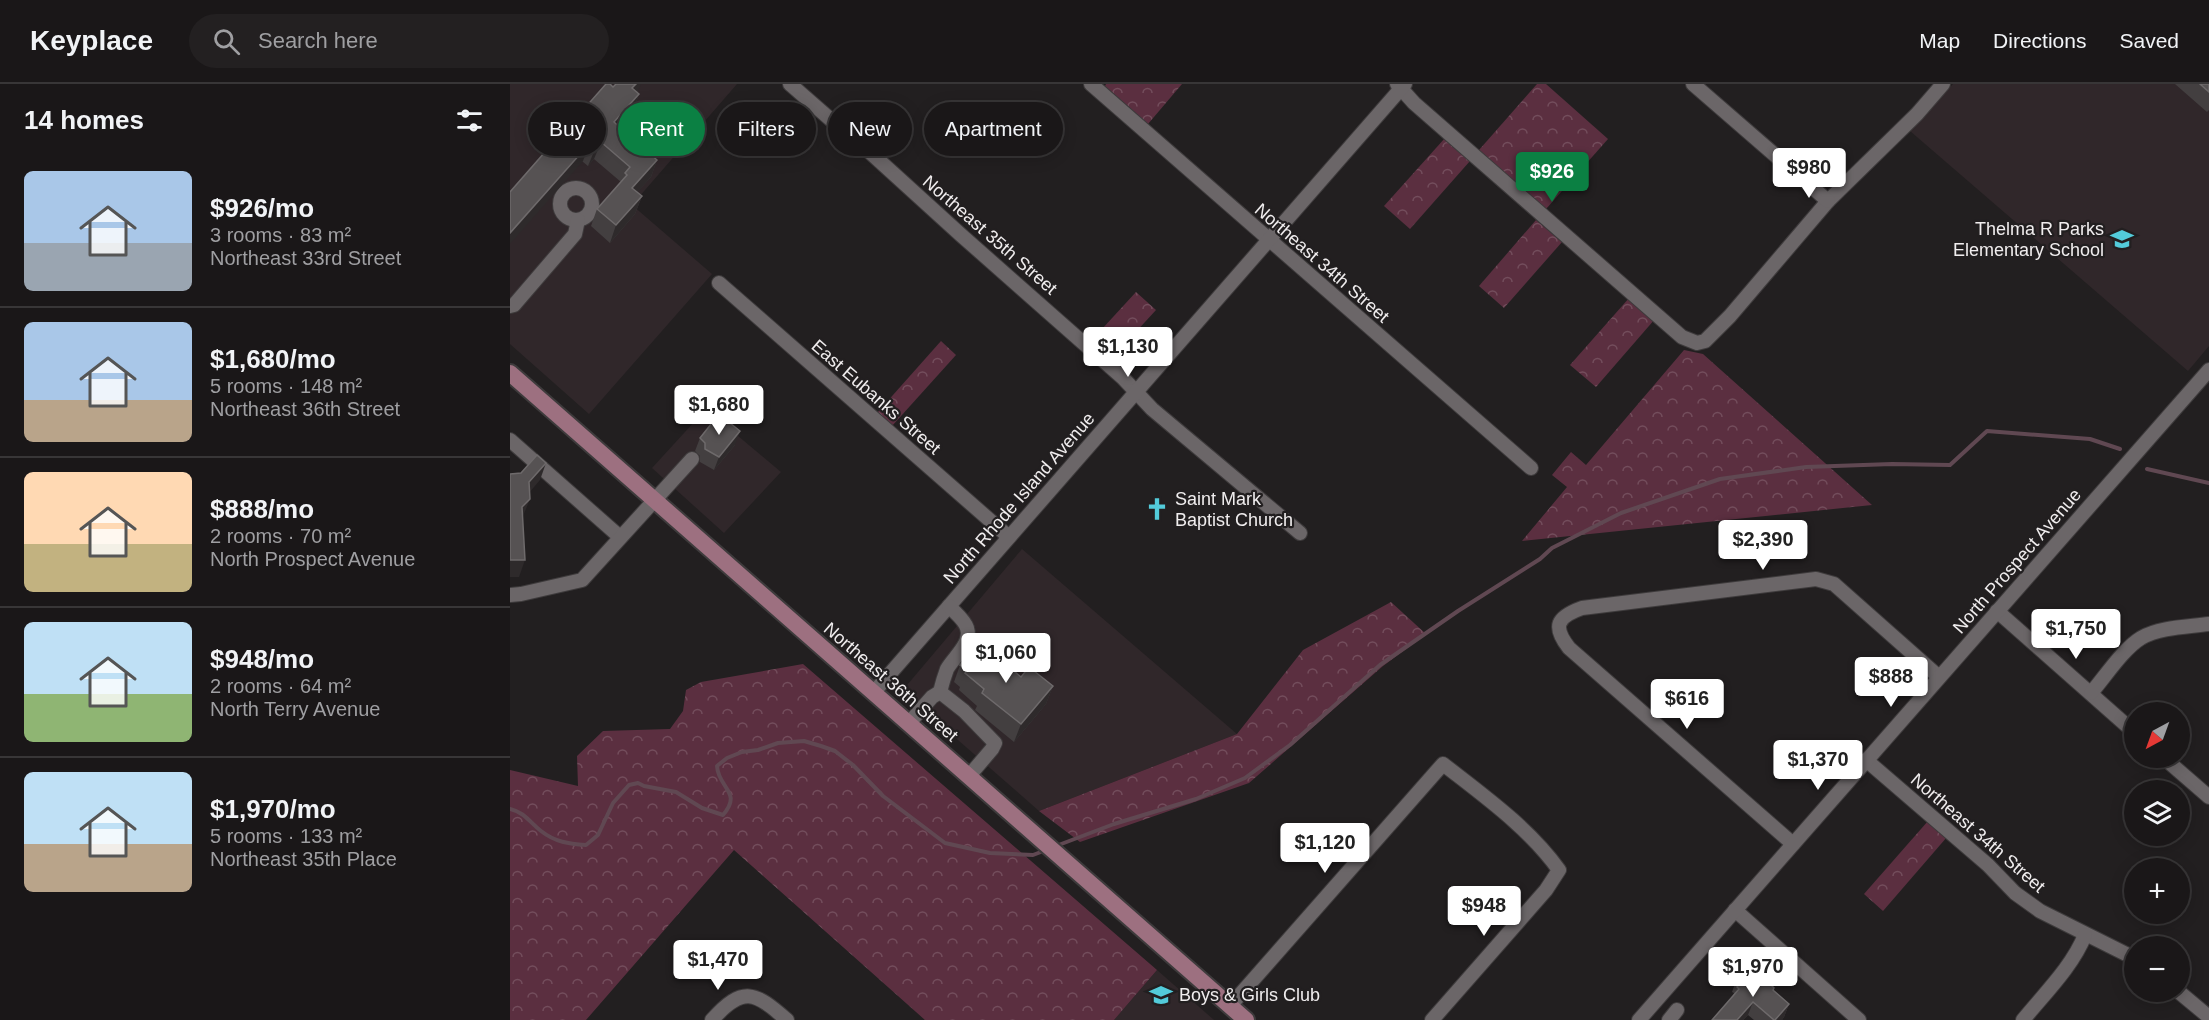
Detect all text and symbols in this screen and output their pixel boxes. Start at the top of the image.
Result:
search box [189,14,609,68]
text: Keyplace [30,25,153,56]
icon: search [210,25,243,58]
text: Search here [258,28,378,53]
text: Map [1919,29,1960,52]
text: Directions [1993,29,2086,52]
text: Saved [2119,29,2179,52]
chip: Buy [528,102,606,156]
chip: Rent [618,102,705,156]
chip: Filters [717,102,816,156]
chip: New [828,102,912,156]
chip: Apartment [924,102,1063,156]
icon: filters [453,104,486,137]
text: 14 homes [24,105,144,135]
pin: $980 [1773,148,1845,199]
pin: $926 [1516,152,1588,203]
text: $980 [1787,156,1831,178]
text: $926 [1530,160,1574,182]
street label: Northeast 35th Street [919,171,1061,299]
text: $926/mo [210,193,314,223]
icon: home [72,195,144,267]
street label: Northeast 34th Street [1251,199,1393,327]
place label: Thelma R Parks Elementary School [1953,219,2104,260]
text: 3 rooms · 83 m² [210,224,351,246]
school or university icon: Thelma R Parks Elementary School [2109,226,2135,252]
text: Northeast 33rd Street [210,247,401,269]
pin: $1,130 [1079,327,1177,378]
text: $1,130 [1097,335,1159,357]
street label: East Eubanks Street [808,336,944,458]
text: $1,680/mo [210,344,336,374]
icon: home [72,346,144,418]
text: 5 rooms · 148 m² [210,375,362,397]
pin: $1,680 [670,385,768,436]
text: $1,680 [688,393,750,415]
text: Northeast 36th Street [210,398,400,420]
street label: North Rhode Island Avenue [939,408,1099,588]
street label: North Prospect Avenue [1949,485,2085,637]
place label: Saint Mark Baptist Church [1175,489,1293,530]
text: $888/mo [210,494,314,524]
icon: home [72,496,144,568]
church icon: Saint Mark Baptist Church [1144,496,1170,522]
pin: $2,390 [1714,520,1812,571]
text: 2 rooms · 70 m² [210,525,351,547]
text: $2,390 [1732,528,1794,550]
text: North Prospect Avenue [210,548,415,570]
pin: $1,750 [2027,609,2125,660]
text: $1,750 [2045,617,2107,639]
street label: Northeast 36th Street [820,618,962,746]
pin: $1,060 [957,633,1055,684]
text: $1,060 [975,641,1037,663]
text: $948/mo [210,644,314,674]
icon: home [72,646,144,718]
pin: $888 [1855,657,1927,708]
text: $888 [1869,665,1913,687]
text: 2 rooms · 64 m² [210,675,351,697]
pin: $616 [1651,679,1723,730]
text: $616 [1665,687,1709,709]
text: North Terry Avenue [210,698,380,720]
north arrow [2124,702,2190,768]
map controls [2124,702,2190,1002]
pin: $1,370 [1769,740,1867,791]
text: $1,370 [1787,748,1849,770]
street label: Northeast 34th Street [1907,769,2049,897]
button: layers [2124,780,2190,846]
text: $1,970/mo [210,794,336,824]
icon: home [72,796,144,868]
pin: $1,120 [1276,823,1374,874]
text: 5 rooms · 133 m² [210,825,362,847]
text: $1,120 [1294,831,1356,853]
text: Northeast 35th Place [210,848,397,870]
button: + [2124,858,2190,924]
pin: $948 [1448,886,1520,937]
text: $948 [1462,894,1506,916]
button: − [2124,936,2190,1002]
pin: $1,470 [669,940,767,991]
pin: $1,970 [1704,947,1802,998]
text: $1,470 [687,948,749,970]
text: $1,970 [1722,955,1784,977]
school or university icon: Boys & Girls Club [1148,982,1174,1008]
place label: Boys & Girls Club [1179,985,1320,1005]

